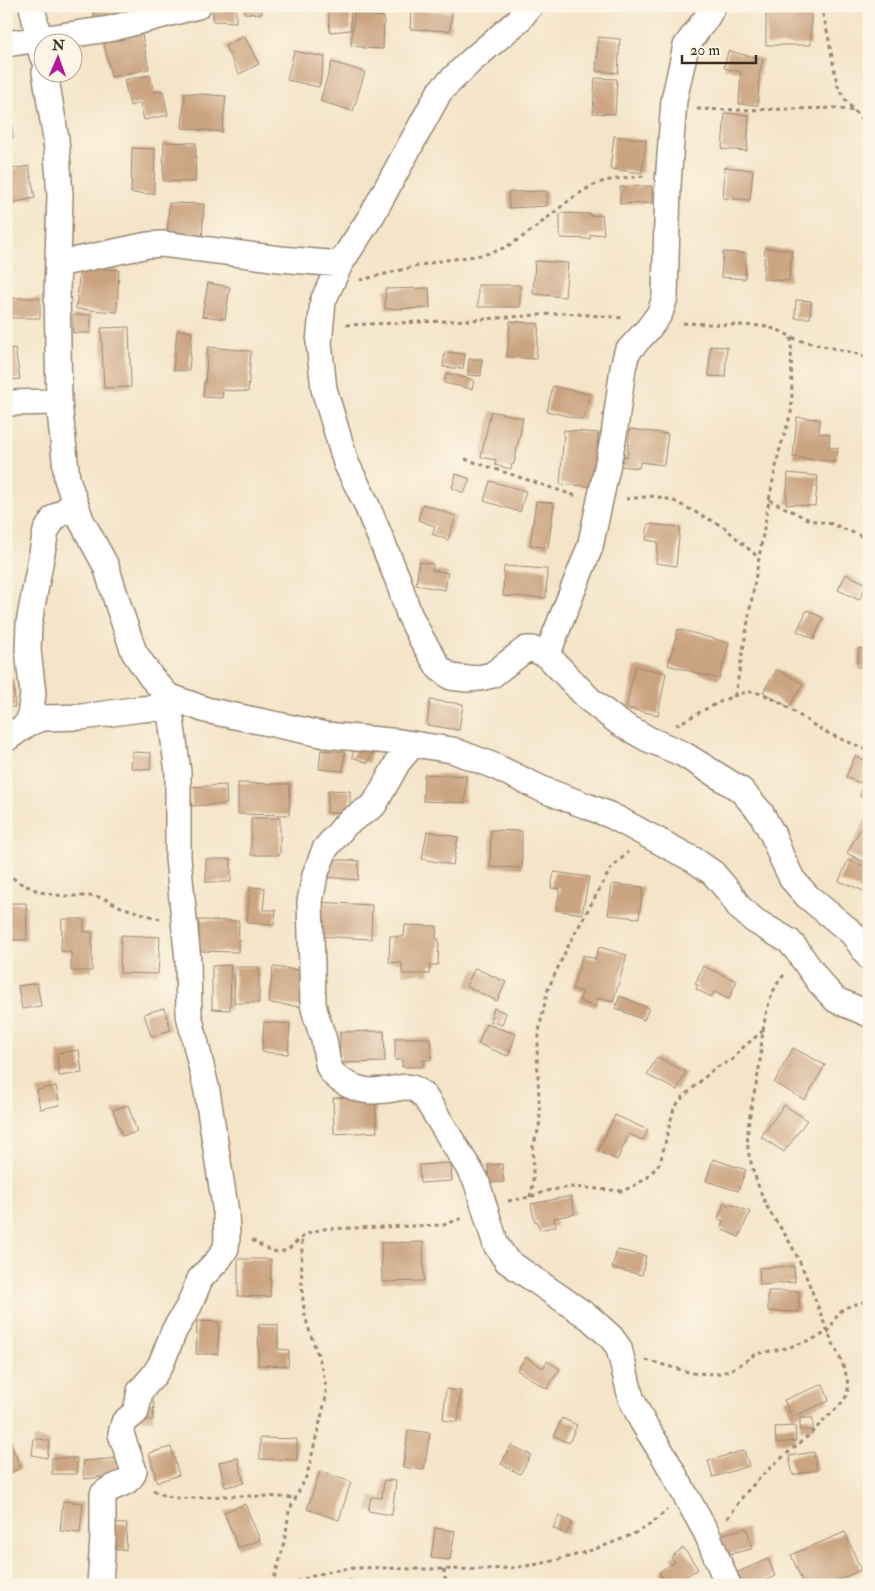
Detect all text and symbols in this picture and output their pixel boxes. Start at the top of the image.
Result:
north arrow [32,32,82,82]
scale bar [682,32,756,64]
text: N [51,37,65,54]
text: 20 m [690,41,720,60]

